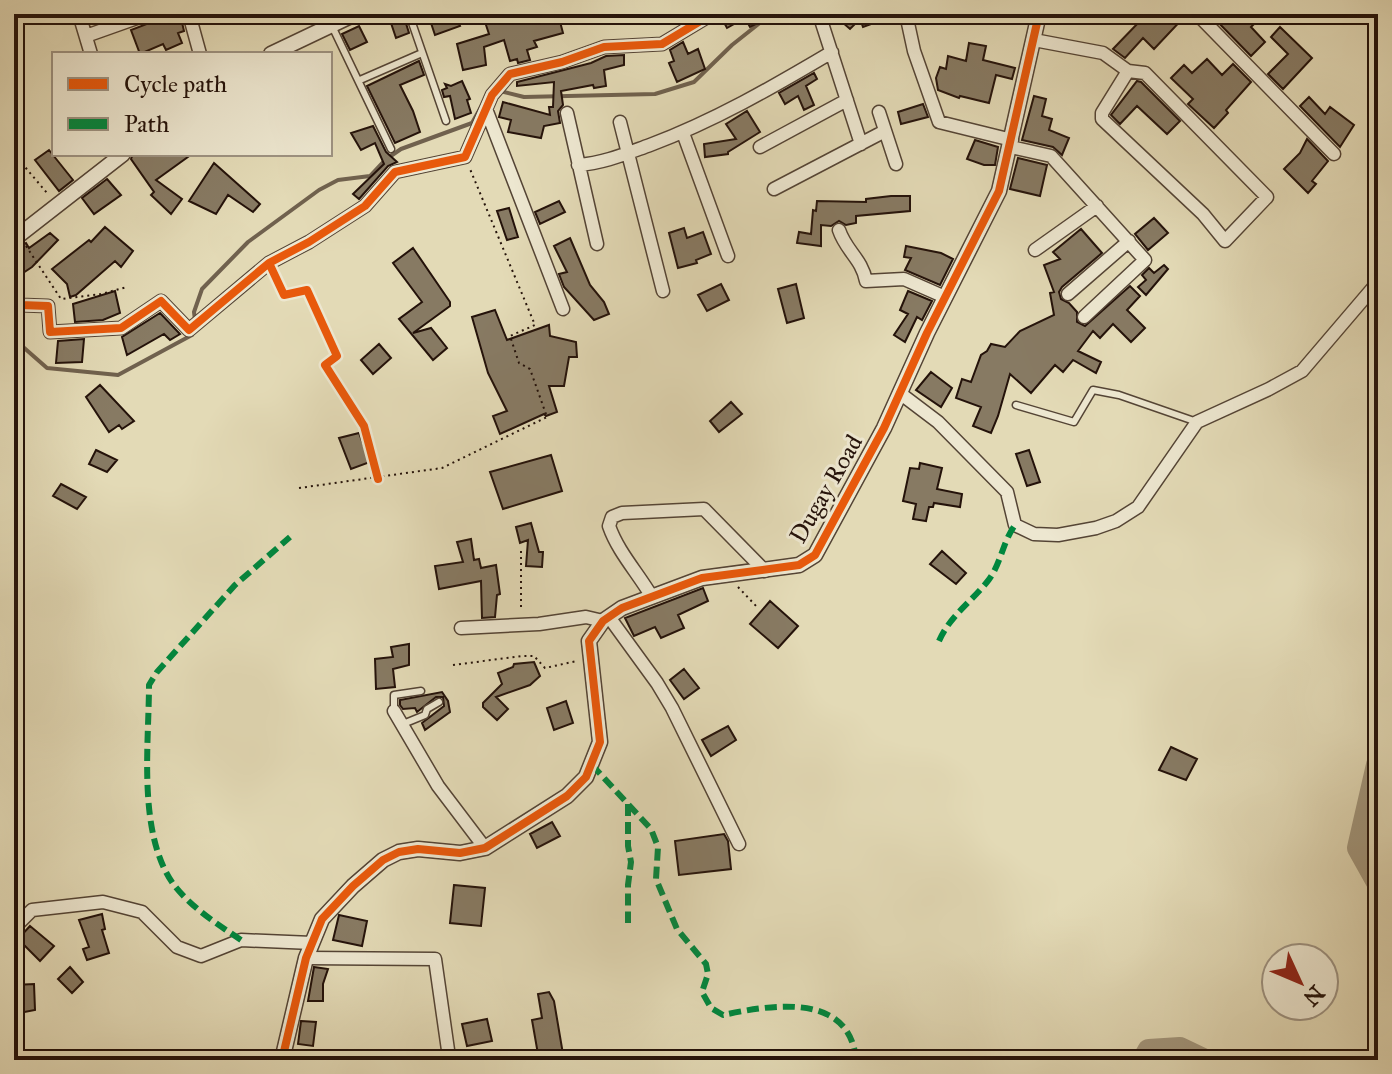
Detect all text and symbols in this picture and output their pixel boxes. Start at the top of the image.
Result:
legend [52,52,332,156]
text: Cycle path [124,69,227,99]
text: Path [124,109,169,139]
street label: Dugay Road [783,429,869,549]
north arrow [1260,942,1340,1022]
text: N [1298,979,1330,1012]

